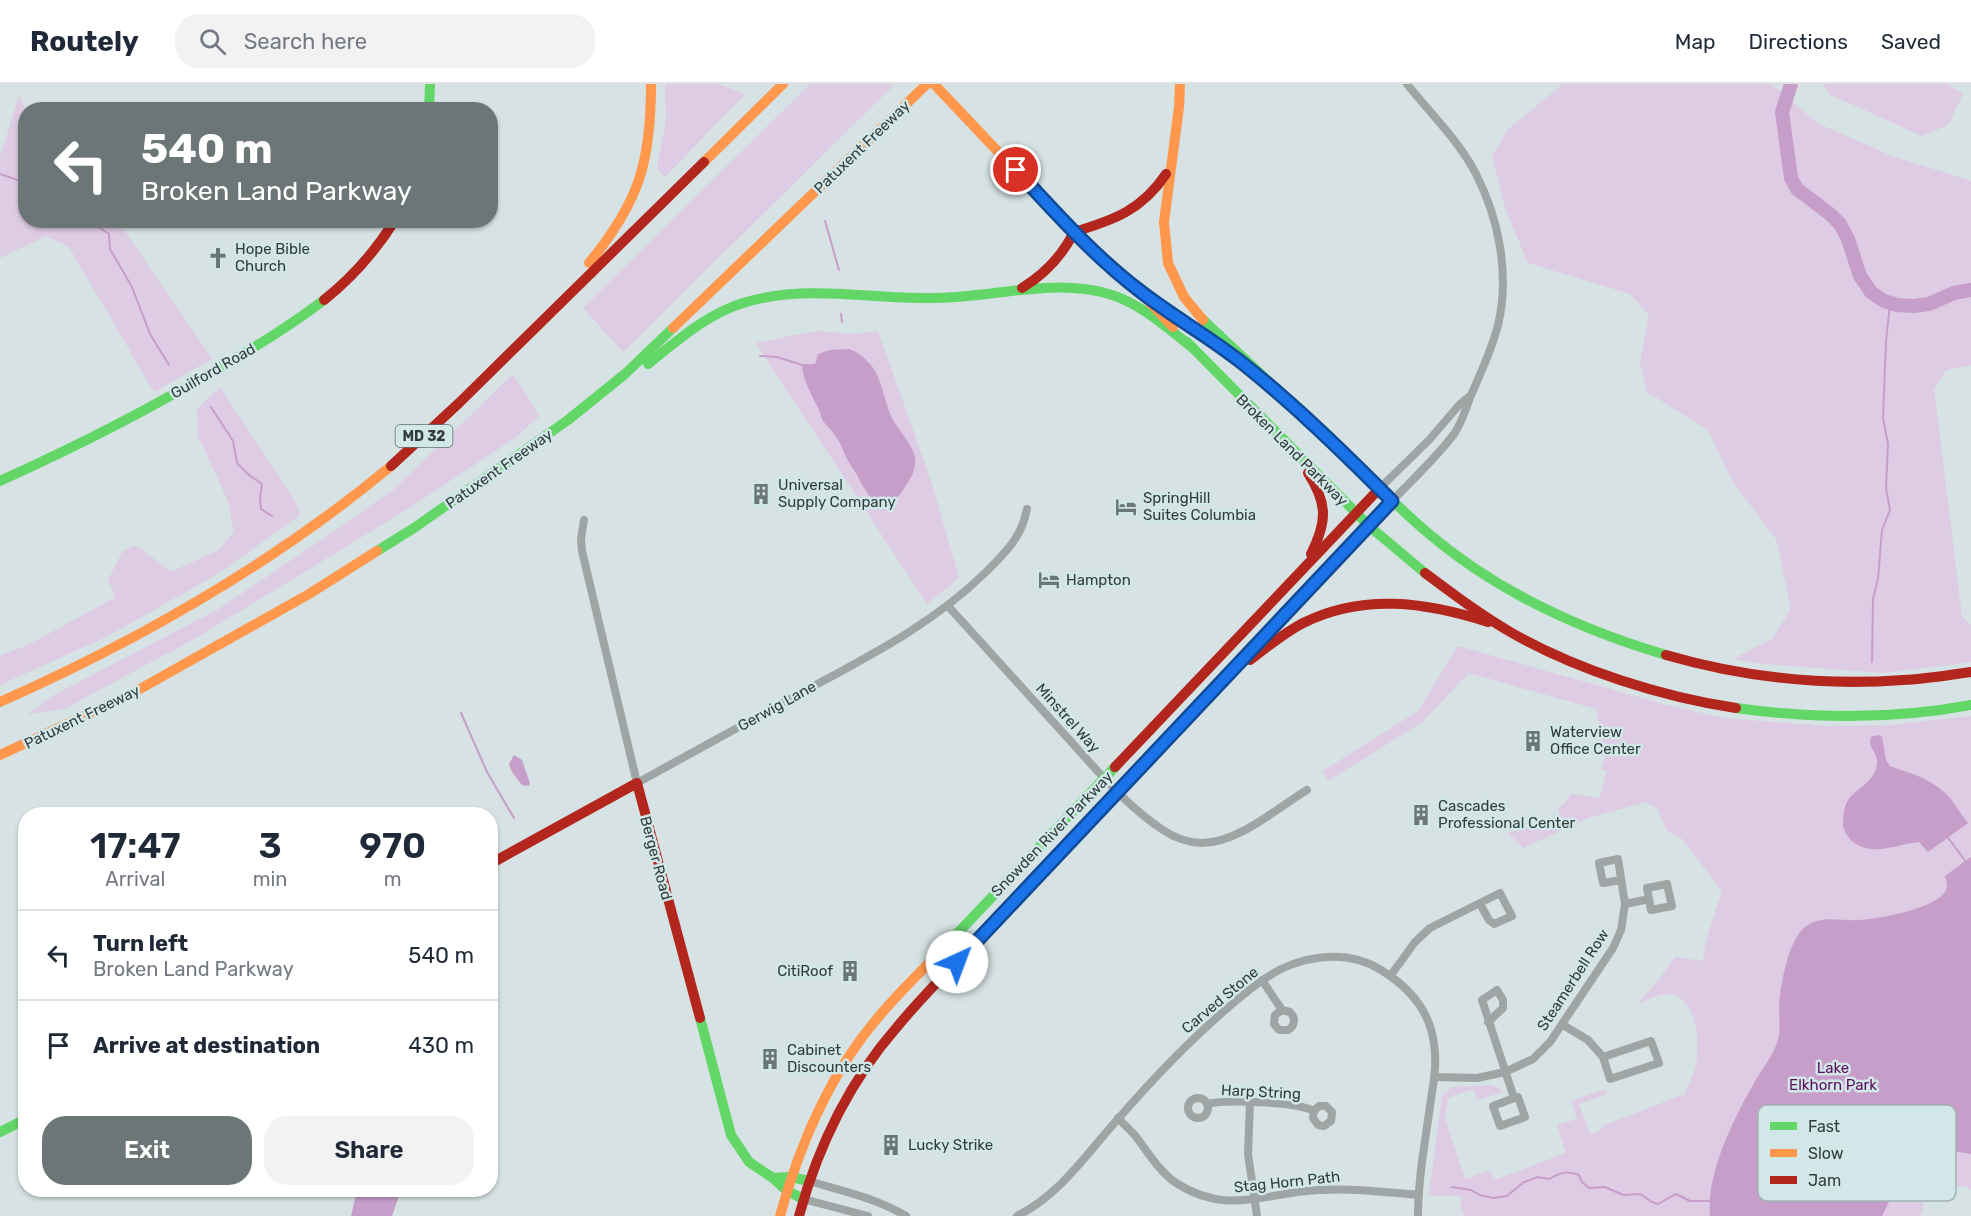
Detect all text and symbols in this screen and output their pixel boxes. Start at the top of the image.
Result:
search box [175,14,595,68]
text: Routely [30,25,139,58]
icon: search [196,25,229,58]
text: Search here [244,28,367,55]
text: Map [1675,29,1716,54]
text: Directions [1749,29,1848,54]
text: Saved [1881,29,1941,54]
street label: Patuxent Freeway [810,97,914,197]
text: 540 m [141,124,273,174]
icon: left [42,126,120,204]
pin [990,144,1041,195]
icon: arrive [999,153,1032,186]
text: Broken Land Parkway [141,175,412,207]
place label: Hope Bible Church [235,240,310,275]
church icon: Hope Bible Church [206,246,230,270]
street label: Guilford Road [168,340,258,402]
street label: Broken Land Parkway [1232,390,1352,510]
road number: MD 32 [396,425,452,447]
street label: Patuxent Freeway [442,425,556,513]
place label: Universal Supply Company [778,476,896,511]
building icon: Universal Supply Company [749,482,773,506]
place label: SpringHill Suites Columbia [1143,489,1256,524]
hotel icon: SpringHill Suites Columbia [1114,495,1138,519]
hotel icon: Hampton [1037,568,1061,592]
place label: Hampton [1066,571,1131,589]
street label: Gerwig Lane [735,677,819,735]
street label: Minstrel Way [1032,680,1104,756]
street label: Patuxent Freeway [21,681,143,753]
place label: Waterview Office Center [1550,723,1641,758]
building icon: Waterview Office Center [1521,729,1545,753]
street label: Snowden River Parkway [988,768,1116,900]
place label: Cascades Professional Center [1438,797,1576,832]
building icon: Cascades Professional Center [1409,803,1433,827]
street label: Berger Road [636,814,676,902]
text: 17:47 [90,824,181,867]
text: 3 [258,824,282,867]
text: 970 [359,824,426,867]
text: Arrival [105,867,165,891]
text: min [253,867,287,891]
text: m [384,867,402,891]
street label: Steamerbell Row [1533,926,1613,1034]
text: Turn left [93,930,188,957]
position arrow [925,930,989,994]
icon: left [42,939,75,972]
text: 540 m [408,942,474,969]
text: Broken Land Parkway [93,957,294,981]
building icon: CitiRoof [838,959,862,983]
place label: CitiRoof [777,962,833,980]
street label: Carved Stone [1178,963,1262,1037]
icon: arrive [42,1029,75,1062]
text: Arrive at destination [93,1032,320,1059]
text: 430 m [408,1032,474,1059]
place label: Cabinet Discounters [787,1041,871,1076]
building icon: Cabinet Discounters [758,1047,782,1071]
park label: Lake Elkhorn Park [1789,1059,1877,1094]
street label: Harp String [1221,1081,1301,1103]
legend [1758,1105,1956,1201]
button: Exit [42,1116,252,1185]
button: Share [264,1116,474,1185]
text: Fast [1808,1117,1840,1136]
building icon: Lucky Strike [879,1133,903,1157]
place label: Lucky Strike [908,1136,993,1154]
text: Slow [1808,1144,1844,1163]
street label: Stag Horn Path [1233,1167,1341,1197]
text: Jam [1808,1171,1841,1190]

